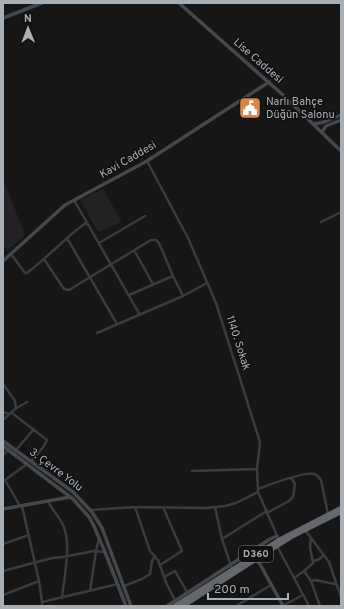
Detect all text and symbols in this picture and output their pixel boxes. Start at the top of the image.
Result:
north arrow [8,8,48,48]
text: N [24,12,32,26]
street label: Lise Caddesi [230,35,286,87]
public building icon: Narlı Bahçe Düğün Salonu [237,95,263,121]
place label: Narlı Bahçe Düğün Salonu [266,95,335,122]
street label: Kavi Caddesi [97,138,159,182]
street label: 1140. Sokak [223,314,253,372]
street label: 3. Çevre Yolu [26,445,86,495]
road number: D360 [239,546,273,562]
scale bar [208,575,288,601]
text: 200 m [214,582,250,598]

